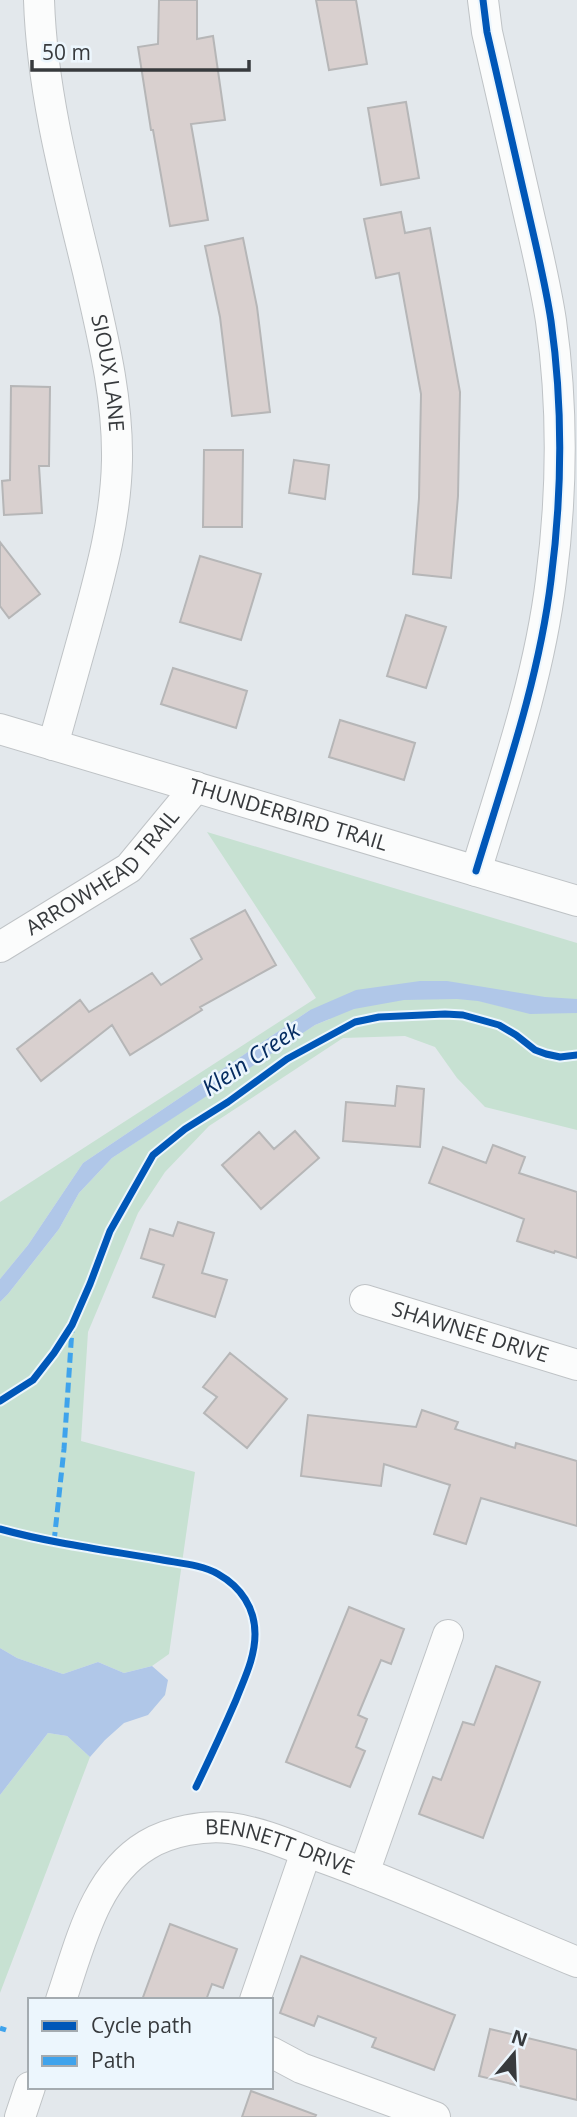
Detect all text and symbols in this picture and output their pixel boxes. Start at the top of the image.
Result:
scale bar [32,28,248,72]
text: 50 m [42,38,91,66]
street label: SIOUX LANE [85,312,131,432]
street label: THUNDERBIRD TRAIL [186,771,391,857]
street label: ARROWHEAD TRAIL [20,803,185,941]
water label: Klein Creek [195,1013,306,1103]
street label: SHAWNEE DRIVE [389,1294,552,1369]
street label: BENNETT DRIVE [204,1812,359,1881]
legend [28,1998,273,2089]
text: Cycle path [91,2011,192,2039]
north arrow [479,2019,549,2089]
text: N [508,2023,531,2053]
text: Path [91,2046,136,2074]

